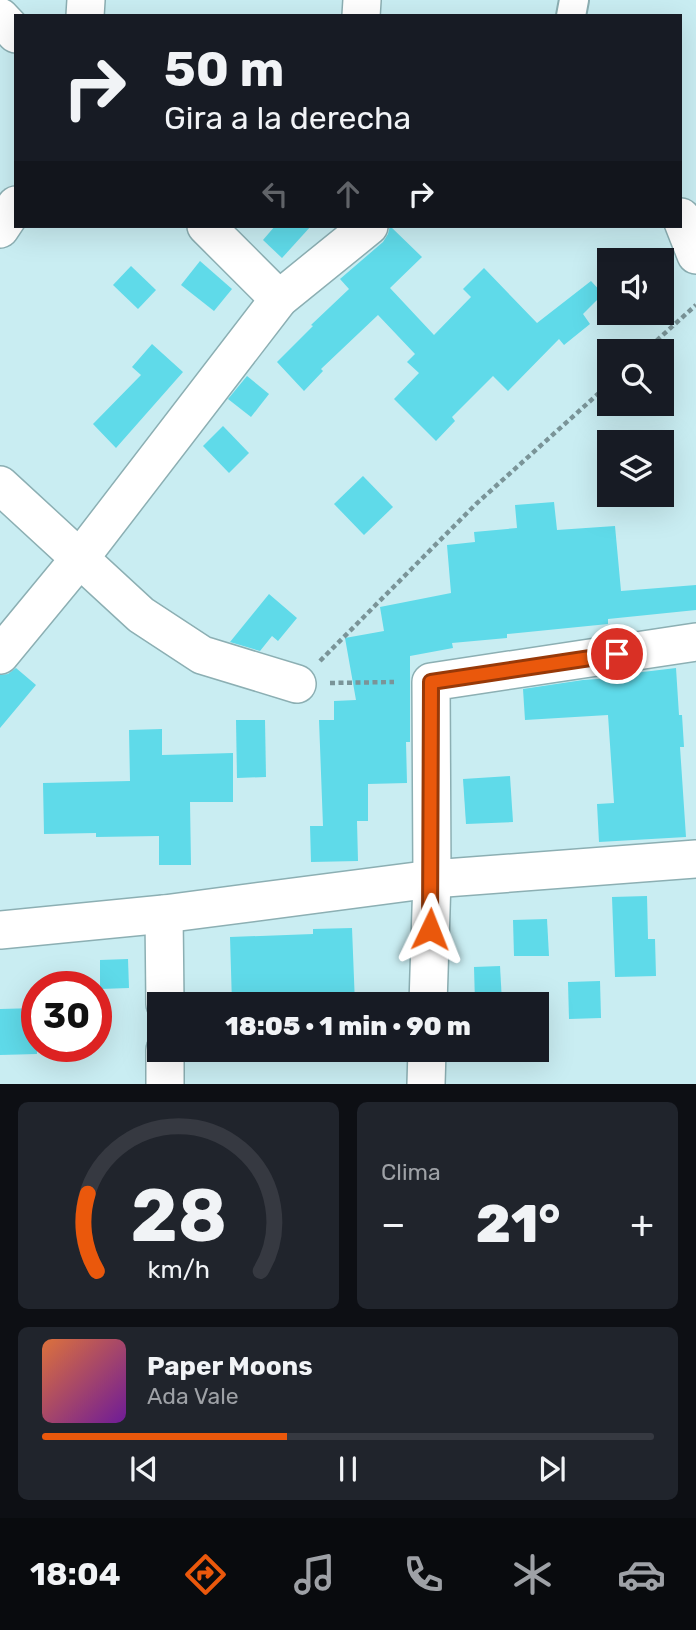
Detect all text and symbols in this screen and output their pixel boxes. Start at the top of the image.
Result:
text: 50 m [164,40,284,98]
icon: right [49,42,140,133]
text: Gira a la derecha [164,99,411,137]
icon: left [256,175,294,213]
icon: ahead [329,175,367,213]
icon: right [402,175,440,213]
map controls [597,248,674,507]
button: sound [597,248,674,325]
button: search [597,339,674,416]
button: layers [597,430,674,507]
pin [587,624,647,684]
icon: arrive [598,635,636,673]
position arrow [393,892,467,966]
speed limit sign: 30 [21,971,112,1062]
text: 18:05 · 1 min · 90 m [225,1011,471,1042]
text: Clima [381,1158,441,1186]
text: 28 [130,1174,227,1260]
text: 21° [476,1193,560,1255]
text: − [381,1201,406,1247]
text: + [630,1201,654,1247]
text: km/h [147,1255,210,1284]
text: Paper Moons [147,1351,313,1382]
text: Ada Vale [147,1382,239,1410]
icon: previous [125,1450,163,1488]
icon: pause [329,1450,367,1488]
icon: next [533,1450,571,1488]
icon: directions [181,1550,230,1599]
icon: music [290,1550,339,1599]
icon: phone [399,1550,448,1599]
icon: climate [508,1550,557,1599]
icon: car [617,1550,666,1599]
text: 18:04 [30,1555,121,1593]

